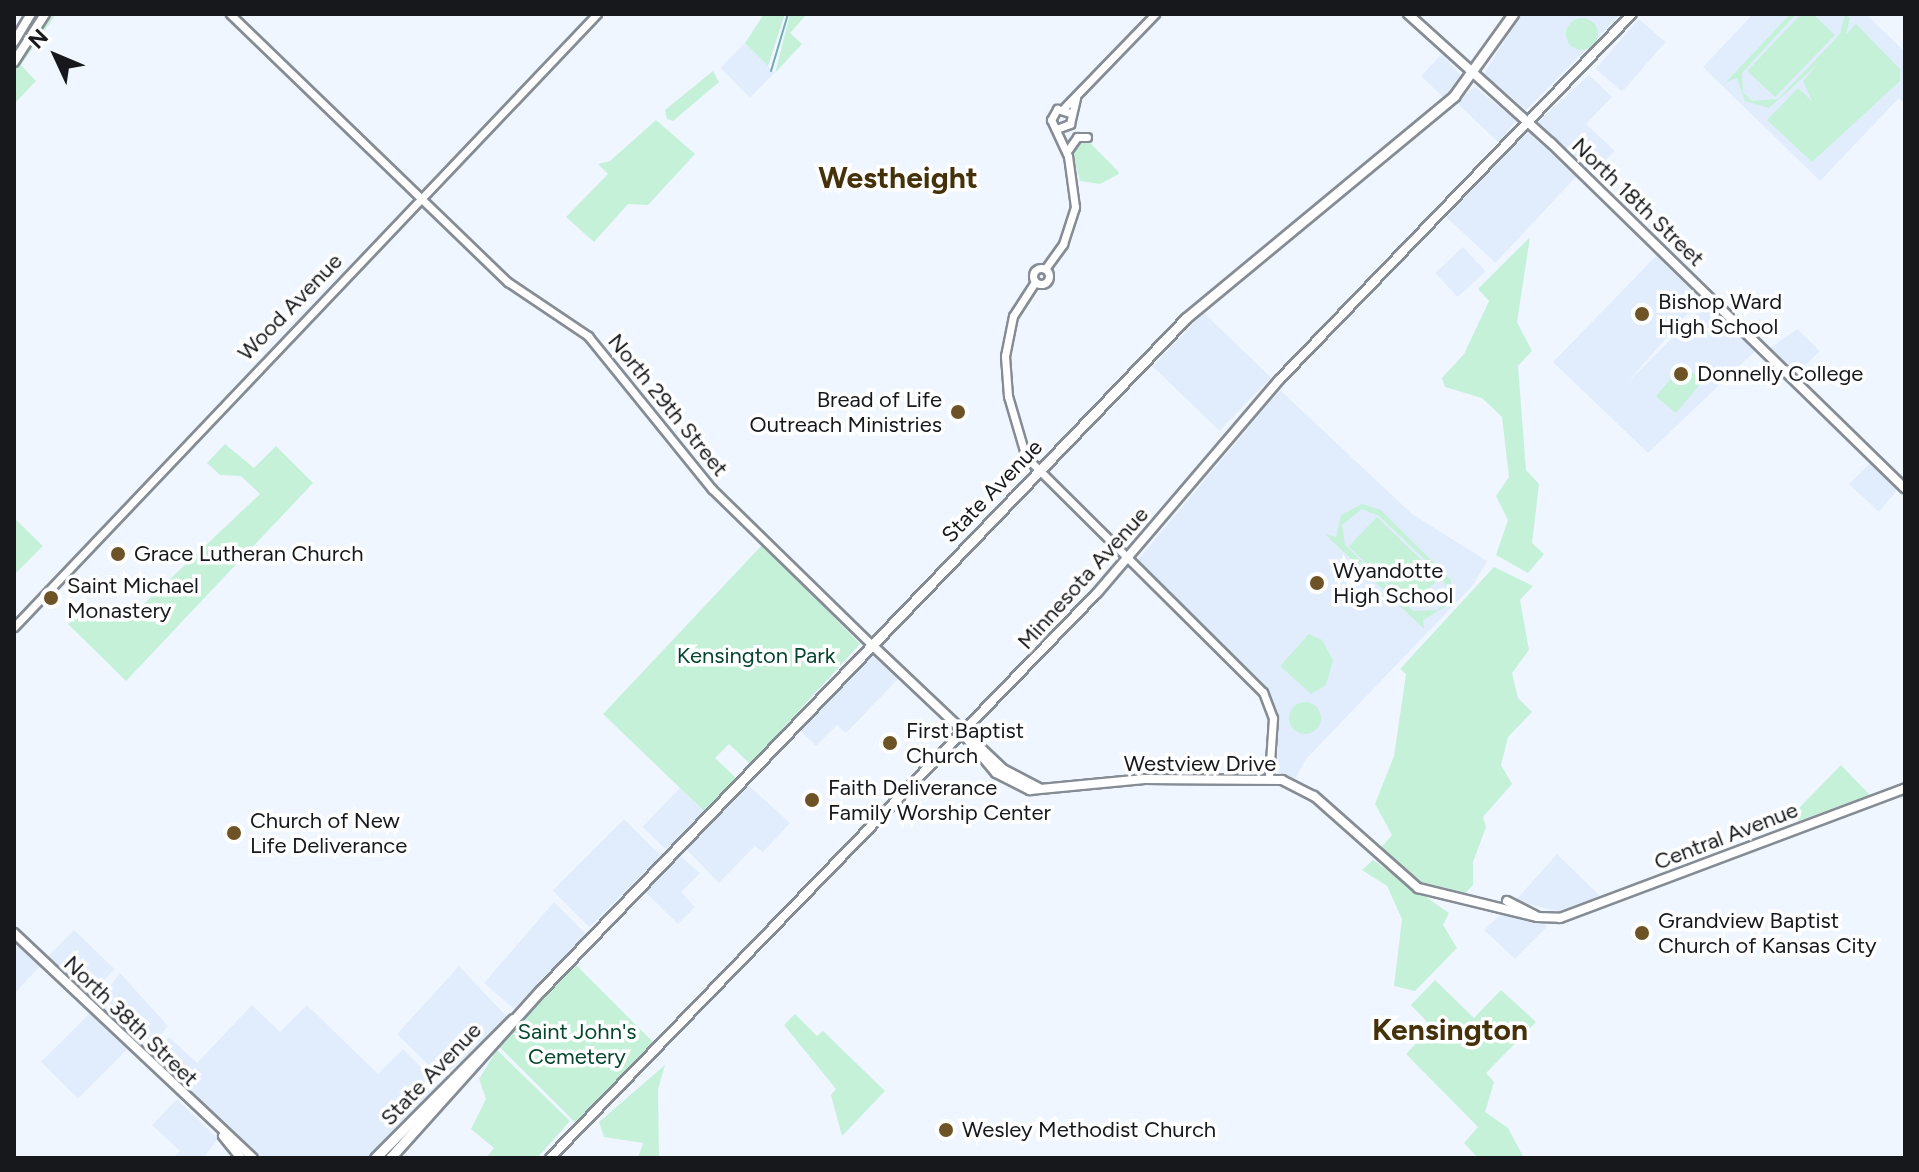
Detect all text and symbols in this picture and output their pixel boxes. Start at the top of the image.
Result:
north arrow [16,16,96,96]
text: N [23,23,54,54]
street label: North 18th Street [1566,132,1710,272]
district label: Westheight [818,160,978,196]
street label: Wood Avenue [232,248,348,366]
place label: Bishop Ward High School [1658,288,1782,340]
marker: Bishop Ward High School [1633,305,1651,323]
street label: North 29th Street [602,328,734,482]
place label: Donnelly College [1697,361,1863,387]
marker: Donnelly College [1672,365,1690,383]
place label: Bread of Life Outreach Ministries [750,386,942,438]
marker: Bread of Life Outreach Ministries [949,403,967,421]
street label: State Avenue [936,434,1048,548]
street label: Minnesota Avenue [1012,501,1154,655]
place label: Grace Lutheran Church [134,541,363,567]
marker: Grace Lutheran Church [109,545,127,563]
place label: Wyandotte High School [1333,557,1453,608]
place label: Saint Michael Monastery [67,572,199,624]
marker: Wyandotte High School [1308,574,1326,592]
marker: Saint Michael Monastery [42,589,60,607]
park label: Kensington Park [677,643,835,669]
place label: First Baptist Church [906,717,1024,768]
marker: First Baptist Church [881,734,899,752]
street label: Westview Drive [1124,751,1276,777]
place label: Faith Deliverance Family Worship Center [828,774,1051,826]
marker: Faith Deliverance Family Worship Center [803,791,821,809]
street label: Central Avenue [1650,796,1802,876]
place label: Church of New Life Deliverance [250,807,407,858]
marker: Church of New Life Deliverance [225,824,243,842]
place label: Grandview Baptist Church of Kansas City [1658,907,1877,958]
marker: Grandview Baptist Church of Kansas City [1633,924,1651,942]
street label: North 38th Street [58,950,204,1092]
district label: Kensington [1372,1012,1528,1048]
street label: State Avenue [375,1017,487,1131]
park label: Saint John's Cemetery [517,1018,637,1070]
place label: Wesley Methodist Church [962,1117,1216,1143]
marker: Wesley Methodist Church [937,1121,955,1139]

